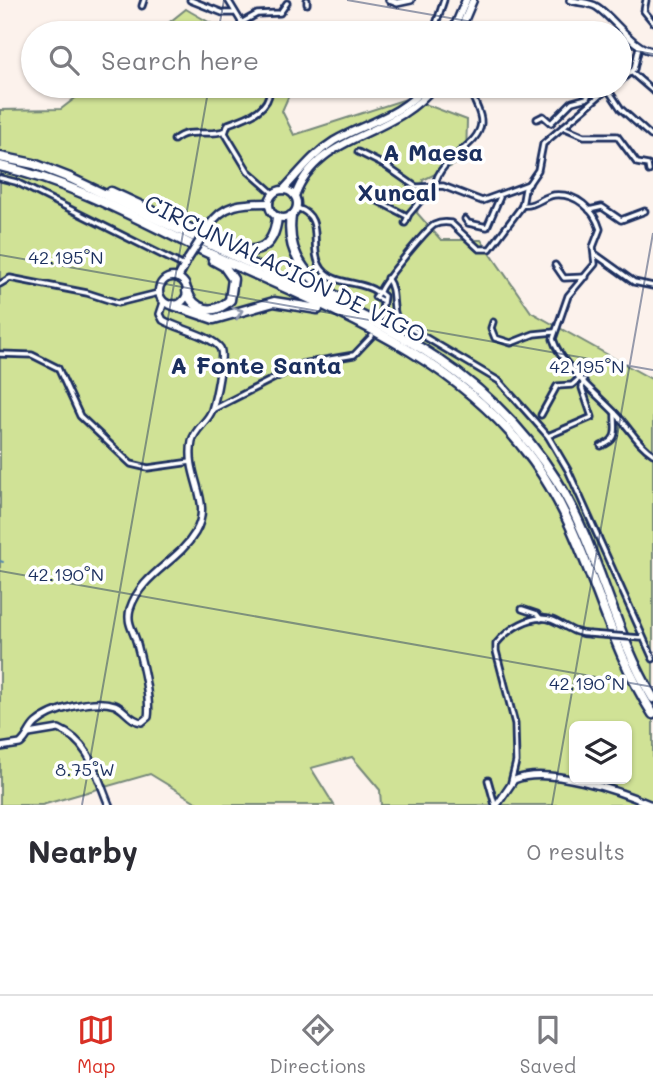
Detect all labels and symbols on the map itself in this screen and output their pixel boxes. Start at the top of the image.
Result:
district label: A Maesa [383,136,483,167]
district label: Xuncal [357,176,437,207]
street label: CIRCUNVALACIÓN DE VIGO [140,187,431,349]
text: 42.195°N [28,245,104,269]
one-way arrow [231,307,243,321]
district label: A Fonte Santa [170,349,342,380]
text: 42.195°N [549,354,625,378]
text: 42.190°N [28,562,104,586]
text: 42.190°N [549,671,625,695]
text: 8.75°W [55,757,115,781]

